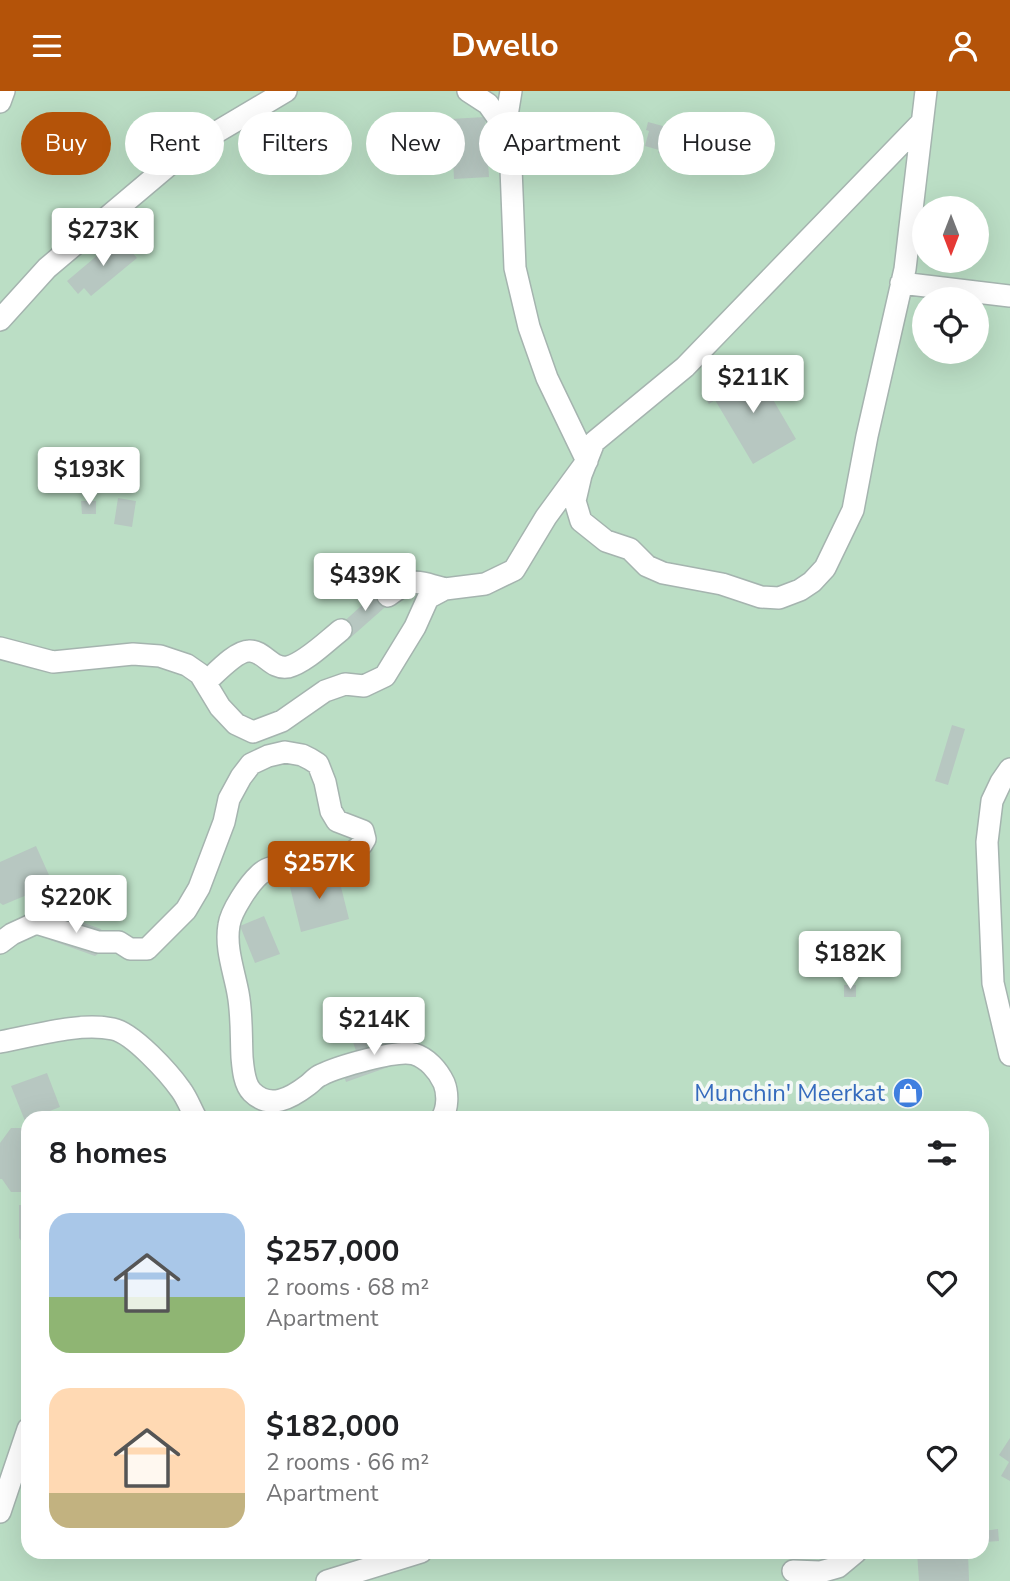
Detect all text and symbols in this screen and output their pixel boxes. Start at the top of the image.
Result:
text: Dwello [451,24,559,67]
icon: menu [28,27,66,65]
icon: person [944,27,982,65]
chip: Buy [21,112,111,175]
chip: Rent [125,112,224,175]
chip: Filters [238,112,352,175]
chip: New [366,112,465,175]
chip: Apartment [479,112,644,175]
chip: House [658,112,775,175]
north arrow [912,196,989,273]
map controls [912,196,989,364]
pin: $273K [54,209,152,268]
text: $273K [68,215,138,246]
button: locate [912,287,989,364]
pin: $211K [704,355,802,415]
text: $211K [718,362,788,393]
pin: $193K [40,447,138,507]
text: $193K [54,454,124,485]
pin: $439K [316,553,414,613]
text: $439K [330,560,400,591]
pin: $257K [270,841,368,901]
text: $257K [284,848,354,879]
pin: $220K [27,875,125,935]
text: $220K [41,882,111,913]
pin: $182K [801,932,899,991]
text: $182K [815,938,885,969]
pin: $214K [325,997,423,1057]
text: $214K [339,1004,409,1035]
shop icon: Munchin' Meerkat [891,1076,925,1110]
place label: Munchin' Meerkat [694,1077,886,1109]
text: 8 homes [49,1133,167,1174]
icon: filters [923,1134,961,1172]
text: $257,000 [266,1231,399,1272]
icon: home [105,1241,189,1325]
icon: heart [923,1264,961,1302]
text: 2 rooms · 68 m² [266,1272,429,1303]
text: Apartment [266,1303,378,1334]
text: $182,000 [266,1406,399,1447]
icon: home [105,1416,189,1500]
icon: heart [923,1439,961,1477]
text: 2 rooms · 66 m² [266,1447,429,1478]
text: Apartment [266,1478,378,1509]

